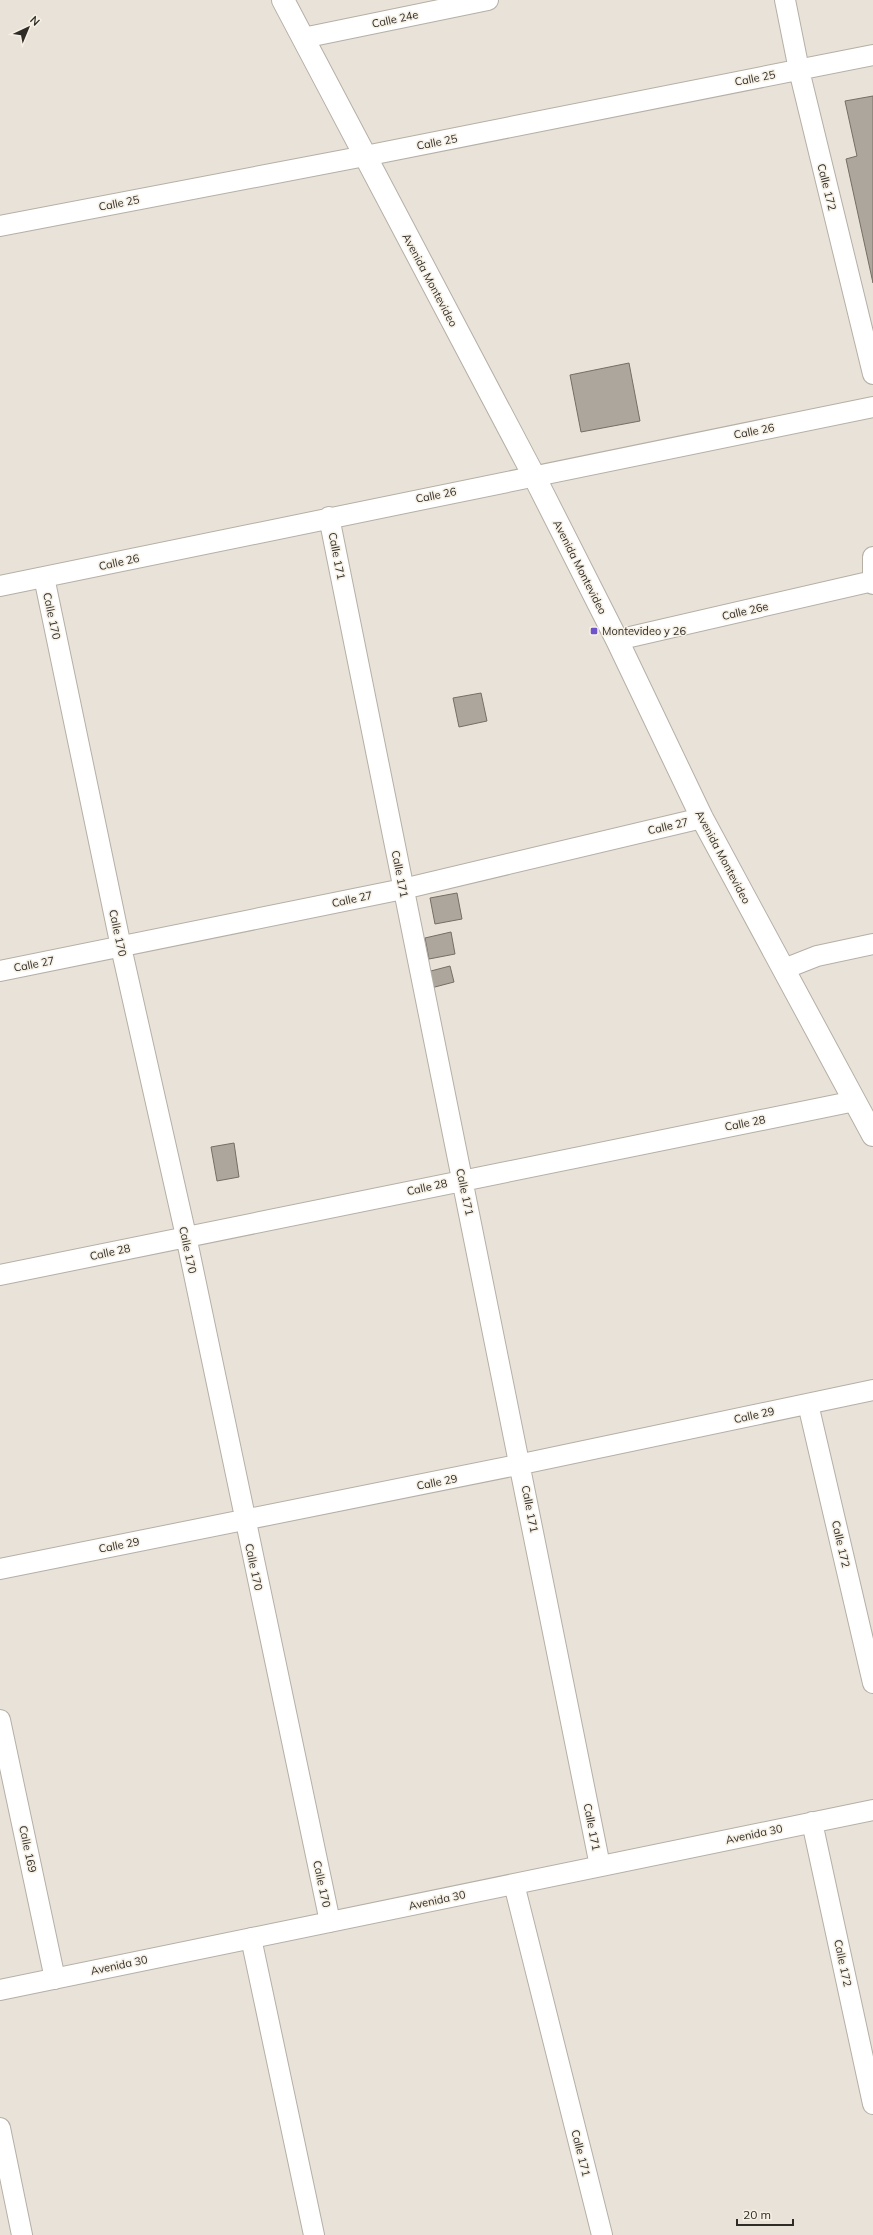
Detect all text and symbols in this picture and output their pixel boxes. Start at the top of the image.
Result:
street label: Calle 24e [370,7,420,31]
north arrow [8,8,48,48]
text: N [27,13,43,29]
street label: Calle 25 [733,67,777,89]
street label: Calle 25 [415,131,459,153]
street label: Calle 172 [814,162,840,212]
street label: Calle 25 [97,192,141,214]
street label: Avenida Montevideo [399,231,461,329]
street label: Calle 26 [732,420,776,442]
street label: Calle 26 [414,484,458,506]
street label: Avenida Montevideo [550,518,610,616]
street label: Calle 171 [326,531,348,581]
street label: Calle 26 [97,551,141,573]
street label: Calle 170 [40,591,64,641]
street label: Calle 26e [720,599,770,623]
place label: Montevideo y 26 [602,624,686,638]
marker: Montevideo y 26 [589,626,599,636]
street label: Avenida Montevideo [692,808,754,906]
street label: Calle 27 [646,815,690,837]
street label: Calle 171 [389,849,411,899]
street label: Calle 27 [330,888,374,910]
street label: Calle 170 [106,908,130,958]
street label: Calle 27 [12,953,56,975]
street label: Calle 28 [723,1112,767,1134]
street label: Calle 171 [453,1167,477,1217]
street label: Calle 28 [405,1176,449,1198]
street label: Calle 170 [176,1225,200,1275]
street label: Calle 28 [88,1241,132,1263]
street label: Calle 29 [732,1404,776,1426]
street label: Calle 29 [415,1471,459,1493]
street label: Calle 171 [519,1484,541,1534]
street label: Calle 172 [829,1519,853,1569]
street label: Calle 29 [97,1534,141,1556]
street label: Calle 170 [242,1542,266,1592]
street label: Calle 171 [581,1802,603,1852]
street label: Avenida 30 [724,1821,784,1847]
street label: Calle 169 [16,1824,40,1874]
street label: Calle 170 [310,1859,334,1909]
street label: Avenida 30 [407,1887,467,1913]
street label: Calle 172 [831,1938,855,1988]
street label: Avenida 30 [89,1952,149,1978]
street label: Calle 171 [568,2128,594,2178]
scale bar [737,2201,793,2227]
text: 20 m [743,2207,771,2222]

